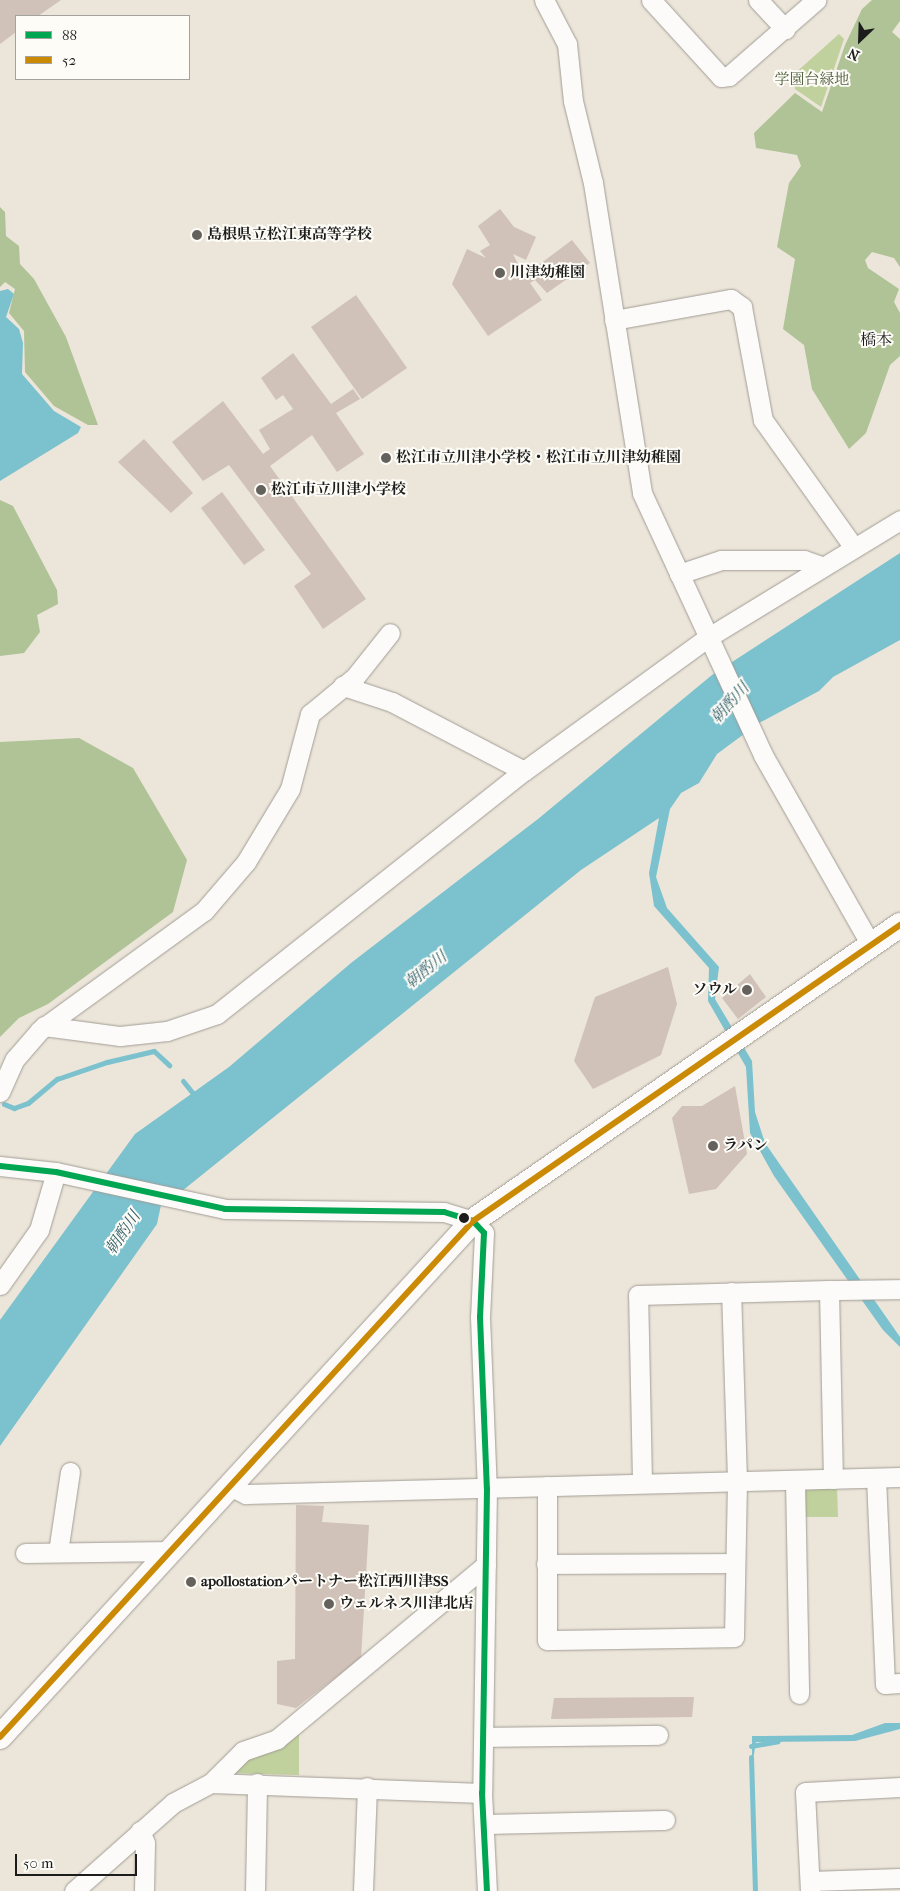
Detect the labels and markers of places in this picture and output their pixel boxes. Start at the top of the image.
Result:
place label: 島根県立松江東高等学校 [207,226,372,244]
marker: 島根県立松江東高等学校 [191,229,203,241]
place label: 川津幼稚園 [510,264,585,282]
marker: 川津幼稚園 [494,267,506,279]
place label: 松江市立川津小学校・松江市立川津幼稚園 [396,449,681,467]
marker: 松江市立川津小学校・松江市立川津幼稚園 [380,452,392,464]
place label: 松江市立川津小学校 [271,481,406,499]
marker: 松江市立川津小学校 [255,484,267,496]
place label: ソウル [692,981,737,999]
marker: ソウル [741,984,753,996]
place label: ラパン [723,1137,768,1155]
marker: ラパン [707,1140,719,1152]
unlabelled marker [459,1213,469,1223]
place label: apollostationパートナー松江西川津SS [201,1573,449,1591]
marker: apollostationパートナー松江西川津SS [185,1576,197,1588]
place label: ウェルネス川津北店 [339,1595,474,1613]
marker: ウェルネス川津北店 [323,1598,335,1610]

